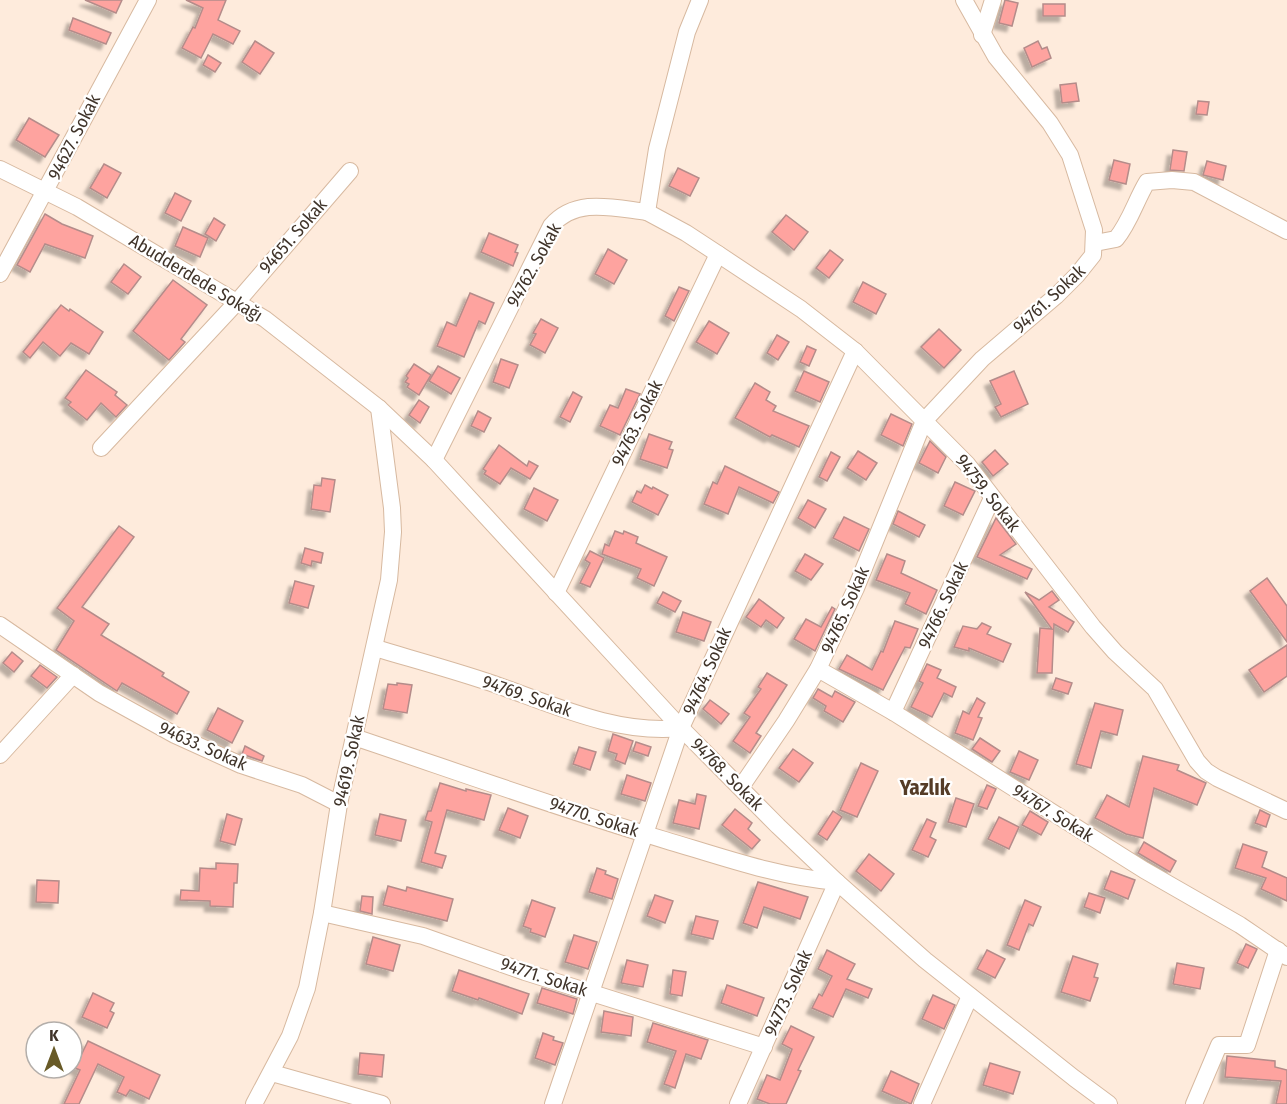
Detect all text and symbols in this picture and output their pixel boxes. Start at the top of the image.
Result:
street label: 94627. Sokak [43,90,105,183]
street label: 94651. Sokak [254,193,332,278]
street label: 94762. Sokak [502,219,566,311]
street label: Abudderdede Sokağı [125,229,267,327]
street label: 94761. Sokak [1008,260,1090,338]
street label: 94763. Sokak [607,376,667,469]
street label: 94759. Sokak [951,450,1026,537]
street label: 94766. Sokak [913,557,973,652]
street label: 94765. Sokak [816,563,874,657]
street label: 94764. Sokak [678,623,736,718]
street label: 94769. Sokak [479,670,575,722]
street label: 94619. Sokak [329,713,370,809]
street label: 94633. Sokak [156,717,251,775]
street label: 94768. Sokak [686,733,768,815]
district label: Yazlık [899,775,951,801]
street label: 94767. Sokak [1008,779,1098,847]
street label: 94770. Sokak [547,792,642,842]
street label: 94773. Sokak [759,946,817,1039]
street label: 94771. Sokak [498,953,591,1002]
north arrow [24,1020,84,1080]
text: K [49,1026,59,1045]

